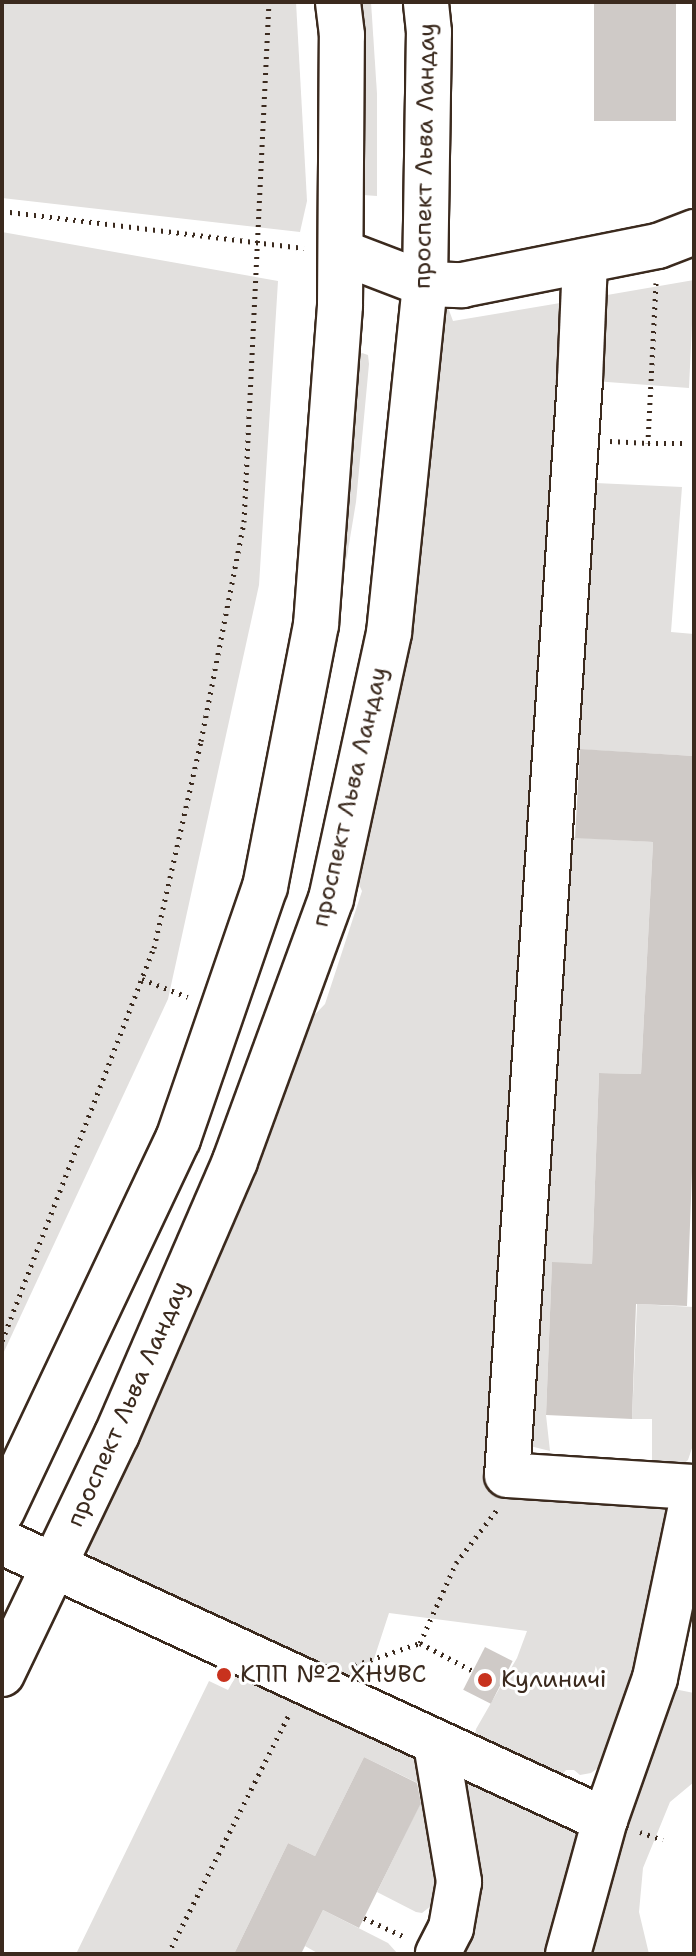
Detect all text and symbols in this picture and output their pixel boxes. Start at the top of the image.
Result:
street label: проспект Льва Ландау [408,23,442,289]
street label: проспект Льва Ландау [306,664,394,930]
street label: проспект Льва Ландау [61,1277,195,1531]
place label: КПП №2 ХНУВС [240,1661,427,1689]
marker: КПП №2 ХНУВС [215,1666,233,1684]
place label: Кулиничі [501,1666,607,1694]
marker: Кулиничі [476,1671,494,1689]

